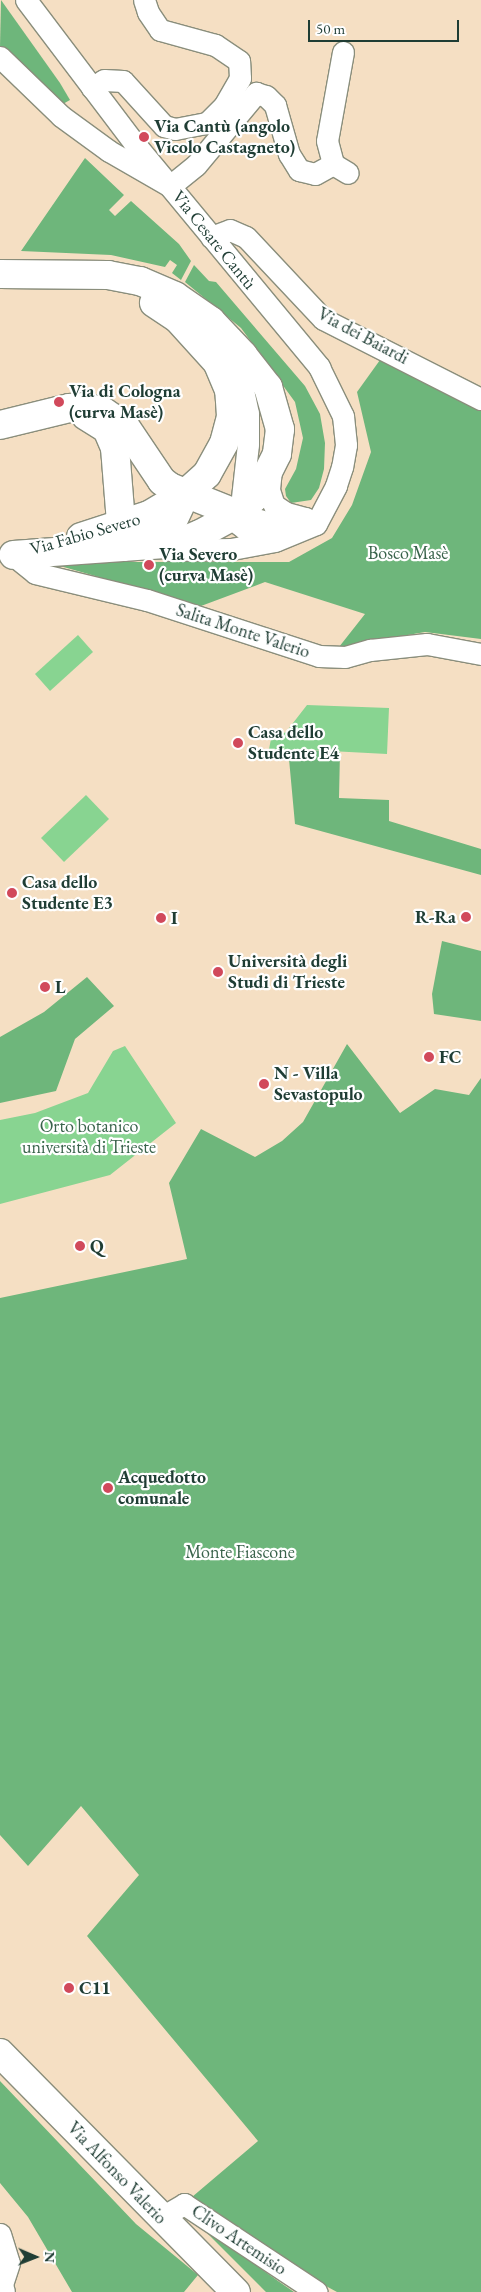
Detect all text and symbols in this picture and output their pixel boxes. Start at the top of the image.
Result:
scale bar [311,10,462,42]
text: 50 m [316,19,345,38]
place label: Via Cantù (angolo Vicolo Castagneto) [154,116,295,158]
marker: Via Cantù (angolo Vicolo Castagneto) [138,131,150,143]
street label: Via Cesare Cantù [168,186,260,294]
street label: Via dei Baiardi [314,303,412,369]
place label: Via di Cologna (curva Masè) [69,381,181,424]
marker: Via di Cologna (curva Masè) [53,396,65,408]
street label: Via Fabio Severo [27,508,143,560]
park label: Bosco Masè [368,542,448,564]
place label: Via Severo (curva Masè) [159,544,253,586]
marker: Via Severo (curva Masè) [143,559,155,571]
street label: Salita Monte Valerio [173,599,313,663]
place label: Casa dello Studente E4 [248,722,339,764]
marker: Casa dello Studente E4 [232,737,244,749]
place label: Casa dello Studente E3 [22,872,113,914]
marker: Casa dello Studente E3 [6,887,18,899]
place label: R-Ra [415,906,456,928]
place label: I [171,907,178,929]
marker: R-Ra [460,911,472,923]
marker: I [155,912,167,924]
place label: Università degli Studi di Trieste [228,951,347,994]
marker: Università degli Studi di Trieste [212,966,224,978]
place label: L [55,976,66,998]
marker: L [39,981,51,993]
place label: FC [439,1046,462,1068]
marker: FC [423,1051,435,1063]
place label: N - Villa Sevastopulo [274,1063,363,1106]
marker: N - Villa Sevastopulo [258,1078,270,1090]
park label: Orto botanico università di Trieste [22,1116,156,1158]
place label: Q [90,1235,104,1257]
marker: Q [74,1240,86,1252]
place label: Acquedotto comunale [118,1467,206,1510]
marker: Acquedotto comunale [102,1482,114,1494]
park label: Monte Fiascone [185,1541,295,1563]
place label: C11 [79,1977,111,1999]
marker: C11 [63,1982,75,1994]
street label: Via Alfonso Valerio [63,2117,171,2229]
street label: Clivo Artemisio [187,2200,291,2280]
north arrow [10,2232,60,2282]
text: N [41,2251,59,2263]

